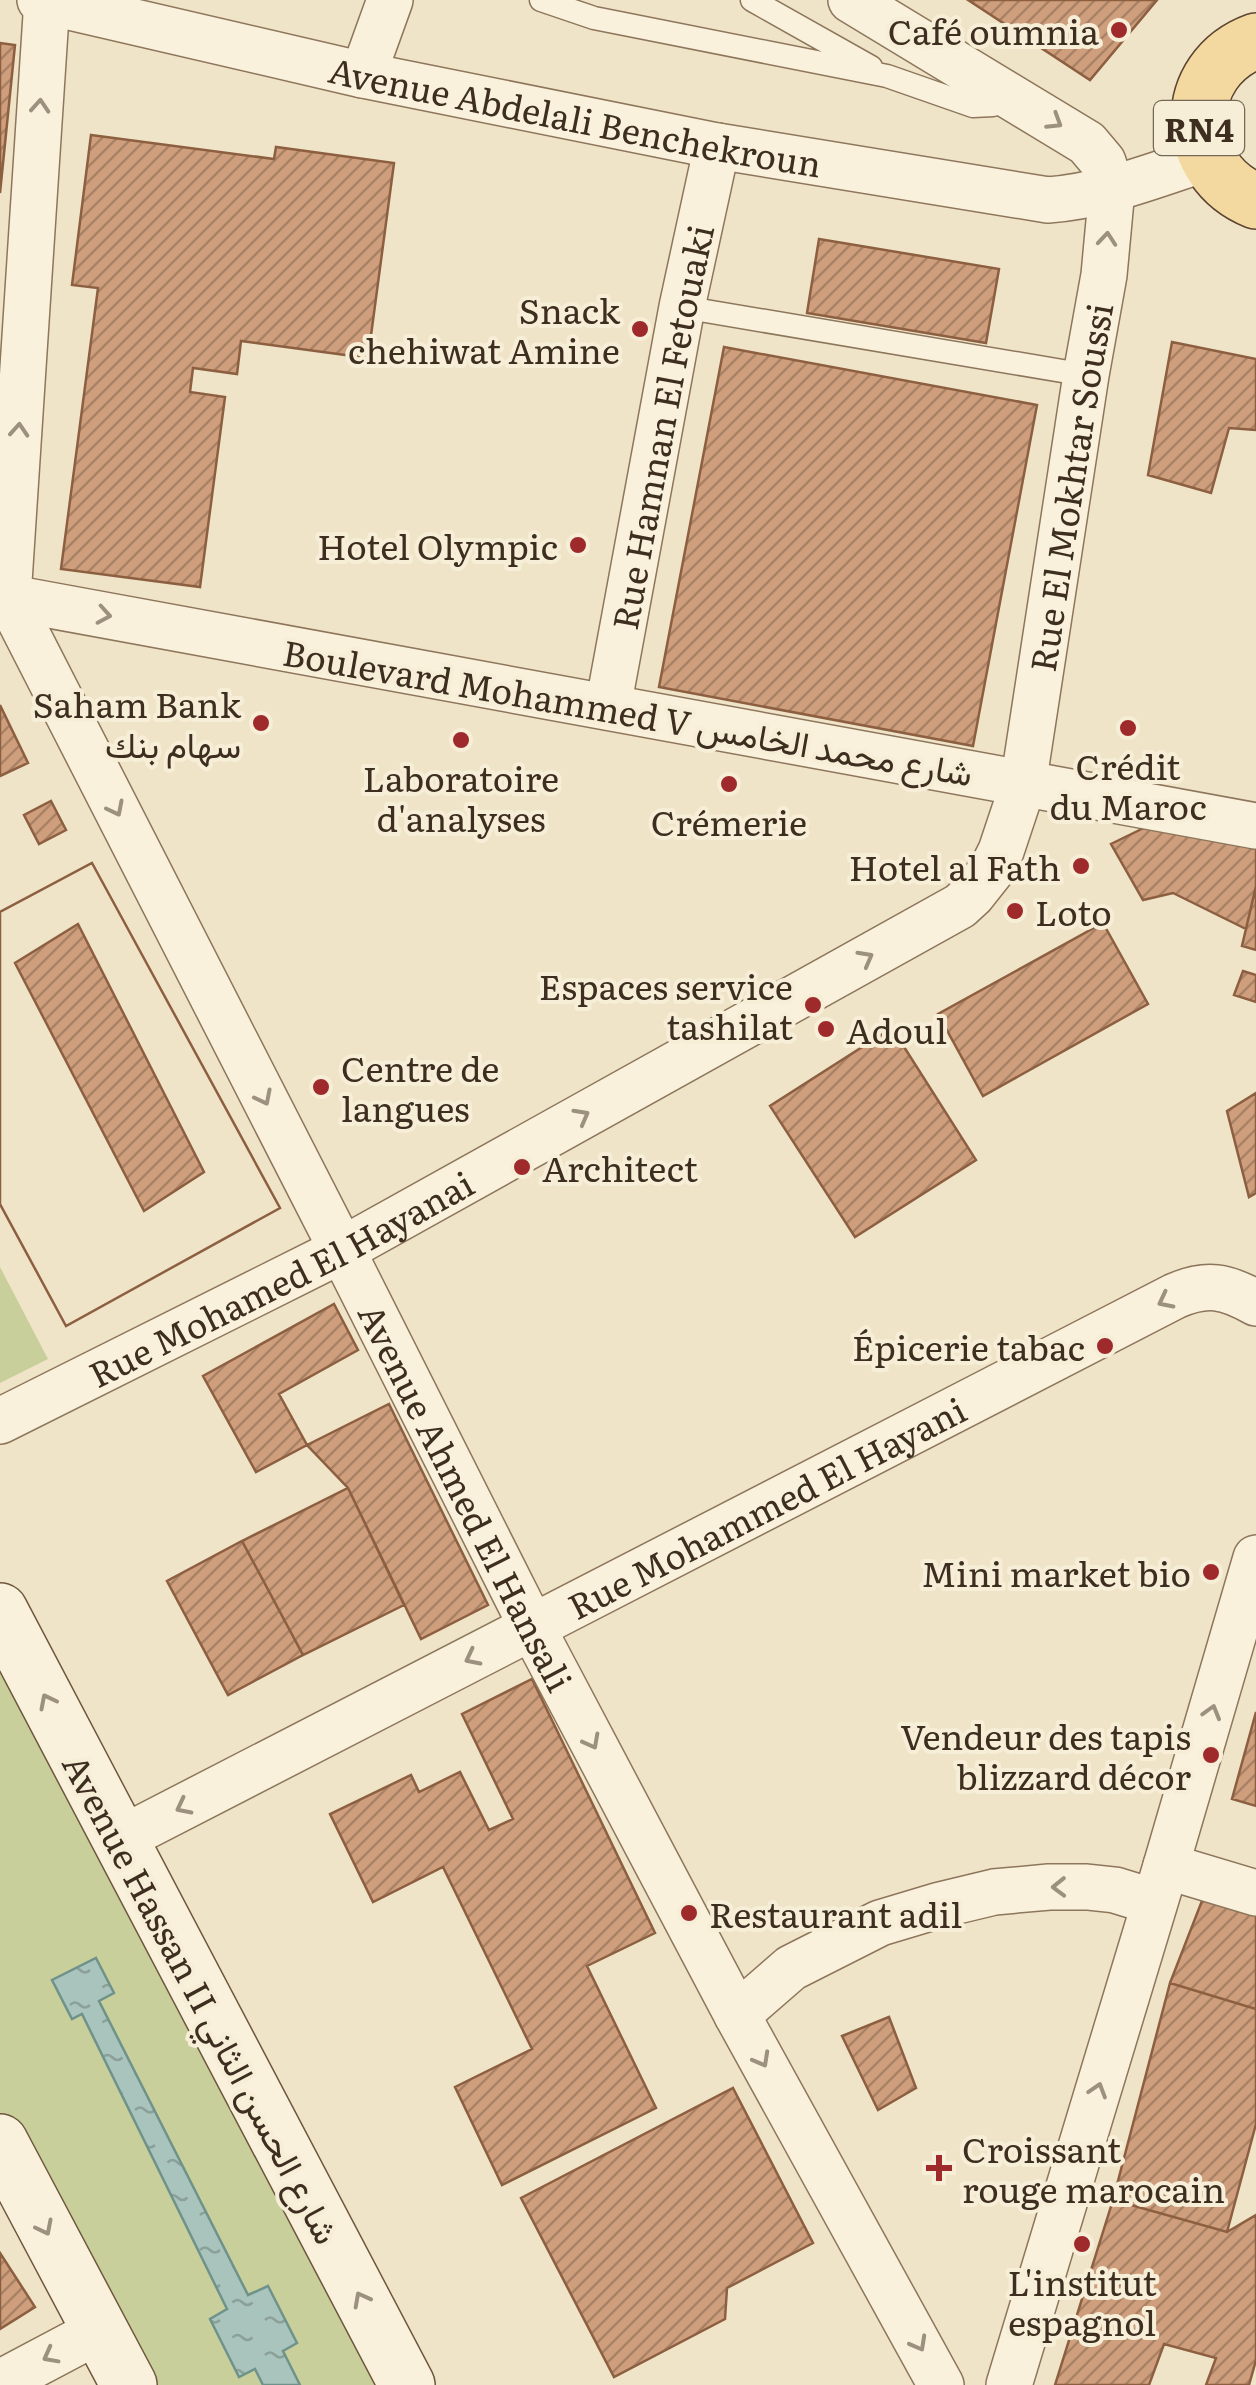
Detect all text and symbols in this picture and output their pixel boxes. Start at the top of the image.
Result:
place label: Café oumnia [888,4,1099,56]
marker: Café oumnia [1108,19,1130,41]
street label: Avenue Abdelali Benchekroun [324,42,826,189]
one-way arrow [29,98,50,114]
road number: RN4 [1154,101,1244,155]
one-way arrow [1044,110,1062,129]
street label: Rue Hamnan El Fetouaki [597,219,725,634]
one-way arrow [1096,231,1118,247]
place label: Snack chehiwat Amine [348,283,621,375]
street label: Rue El Mokhtar Soussi [1015,299,1125,675]
marker: Snack chehiwat Amine [629,318,651,340]
one-way arrow [8,422,29,438]
place label: Hotel Olympic [317,519,558,571]
marker: Hotel Olympic [567,534,589,556]
one-way arrow [96,604,112,625]
street label: Boulevard Mohammed V شارع محمد الخامس [279,625,977,798]
place label: Saham Bank سهام بنك [33,677,242,769]
marker: Saham Bank سهام بنك [250,712,272,734]
marker: Crédit du Maroc [1117,717,1139,739]
marker: Laboratoire d'analyses [450,729,472,751]
place label: Crédit du Maroc [1049,739,1207,831]
place label: Laboratoire d'analyses [363,751,559,843]
marker: Crémerie [718,773,740,795]
place label: Crémerie [651,795,807,847]
one-way arrow [104,798,123,816]
place label: Hotel al Fath [849,840,1061,892]
marker: Hotel al Fath [1070,855,1092,877]
place label: Loto [1035,885,1112,937]
marker: Loto [1004,900,1026,922]
one-way arrow [855,950,873,970]
place label: Espaces service tashilat [539,959,793,1051]
marker: Espaces service tashilat [802,994,824,1016]
place label: Adoul [846,1003,947,1055]
marker: Adoul [815,1018,837,1040]
place label: Centre de langues [341,1041,499,1133]
marker: Centre de langues [310,1076,332,1098]
one-way arrow [252,1088,271,1106]
one-way arrow [571,1109,589,1129]
place label: Architect [542,1141,698,1193]
street label: Rue Mohamed El Hayanai [79,1156,482,1399]
marker: Architect [511,1156,533,1178]
one-way arrow [1158,1289,1176,1309]
street label: Avenue Ahmed El Hansali [347,1294,587,1700]
place label: Épicerie tabac [852,1320,1085,1372]
marker: Épicerie tabac [1094,1335,1116,1357]
street label: Rue Mohammed El Hayani [558,1382,974,1631]
place label: Mini market bio [921,1546,1191,1598]
marker: Mini market bio [1200,1561,1222,1583]
one-way arrow [464,1646,482,1665]
one-way arrow [40,1694,59,1712]
one-way arrow [1200,1705,1221,1722]
place label: Vendeur des tapis blizzard décor [900,1709,1191,1801]
one-way arrow [580,1732,600,1750]
street label: Avenue Hassan II شارع الحسن الثاني [46,1744,355,2255]
marker: Vendeur des tapis blizzard décor [1200,1744,1222,1766]
one-way arrow [175,1795,193,1814]
one-way arrow [1050,1877,1066,1898]
place label: Restaurant adil [709,1887,962,1939]
marker: Restaurant adil [678,1902,700,1924]
one-way arrow [749,2049,769,2067]
one-way arrow [1086,2083,1107,2100]
place label: Croissant rouge marocain [962,2122,1225,2214]
marker: Croissant rouge marocain [926,2155,952,2181]
one-way arrow [33,2218,52,2236]
marker: L'institut espagnol [1071,2233,1093,2255]
place label: L'institut espagnol [1007,2255,1157,2347]
one-way arrow [354,2291,373,2309]
one-way arrow [907,2334,926,2352]
one-way arrow [43,2344,61,2363]

